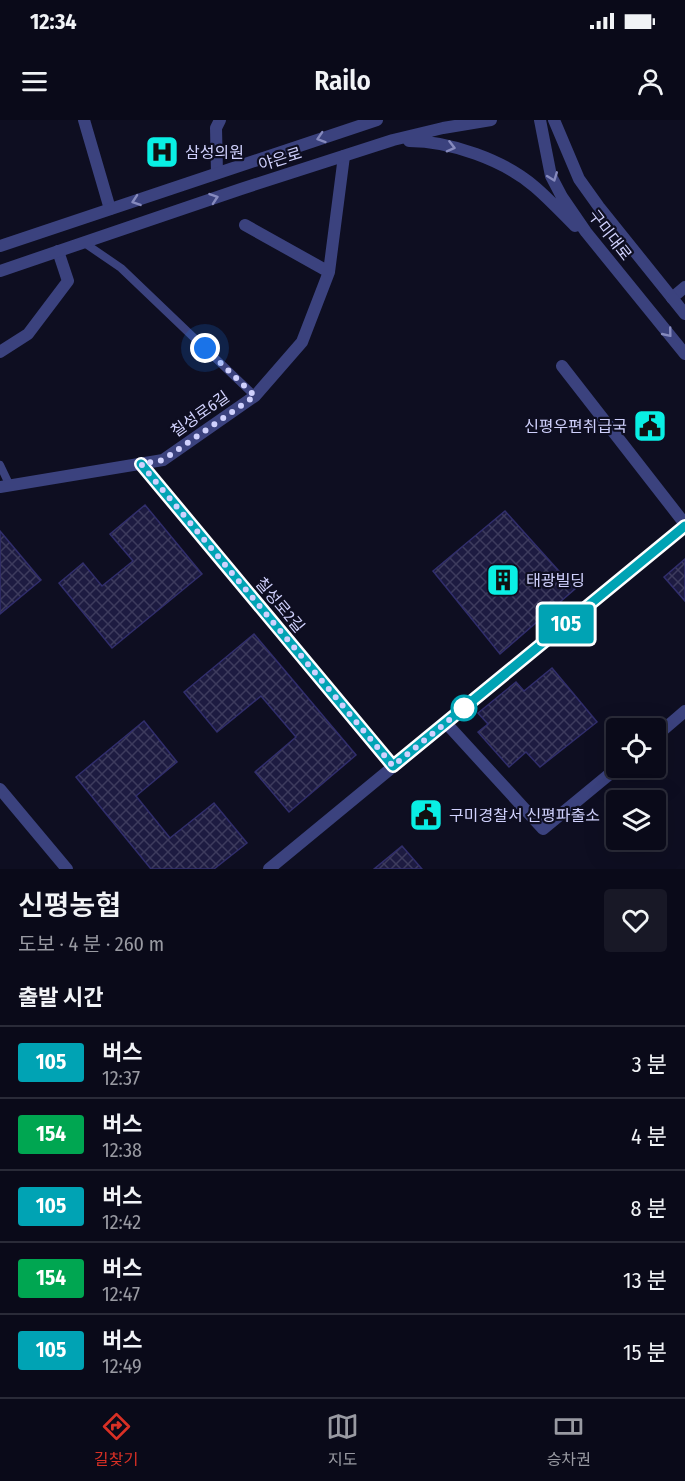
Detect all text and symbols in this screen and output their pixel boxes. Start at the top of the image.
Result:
text: 12:34 [30,8,77,35]
icon: menu [18,65,51,98]
text: Railo [314,65,371,97]
icon: person [634,65,667,98]
one-way arrow [316,131,327,144]
hospital icon: 삼성의원 [144,134,180,170]
one-way arrow [446,140,456,153]
place label: 삼성의원 [185,143,244,162]
street label: 야은로 [256,143,304,175]
one-way arrow [546,171,558,182]
one-way arrow [208,192,219,205]
one-way arrow [131,193,142,206]
street label: 구미대로 [584,206,636,264]
one-way arrow [660,326,671,337]
your location [190,333,220,363]
street label: 칠성로6길 [167,387,233,441]
public building icon: 신평우편취급국 [632,408,668,444]
place label: 신평우편취급국 [524,417,627,436]
building icon: 태광빌딩 [485,562,521,598]
place label: 태광빌딩 [526,571,585,590]
street label: 칠성로2길 [252,574,308,636]
line badge: 105 [532,604,600,644]
text: 105 [551,611,581,637]
unlabelled marker [451,695,477,721]
map controls [606,718,666,850]
button: locate [606,718,666,778]
button: layers [606,790,666,850]
public building icon: 구미경찰서 신평파출소 [408,797,444,833]
place label: 구미경찰서 신평파출소 [449,806,600,825]
text: 신평농협 [18,889,121,922]
button: heart [604,889,667,952]
text: 도보 · 4 분 · 260 m [18,932,164,956]
text: 출발 시간 [18,984,104,1011]
text: 버스 [102,1039,142,1066]
text: 105 [36,1049,66,1075]
text: 3 분 [632,1051,667,1078]
text: 12:37 [102,1066,140,1090]
text: 버스 [102,1111,142,1138]
text: 154 [36,1121,66,1147]
text: 4 분 [631,1123,667,1150]
text: 12:38 [102,1138,142,1162]
text: 버스 [102,1183,142,1210]
text: 105 [36,1193,66,1219]
text: 8 분 [631,1195,667,1222]
text: 12:42 [102,1210,141,1234]
text: 버스 [102,1255,142,1282]
text: 154 [36,1265,66,1291]
text: 13 분 [623,1267,667,1294]
text: 12:47 [102,1282,140,1306]
text: 버스 [102,1327,142,1354]
text: 105 [36,1337,66,1363]
text: 15 분 [623,1339,667,1366]
text: 12:49 [102,1354,142,1378]
tab: 길찾기 [94,1410,138,1470]
tab: 지도 [326,1410,359,1470]
tab: 승차권 [547,1410,591,1470]

